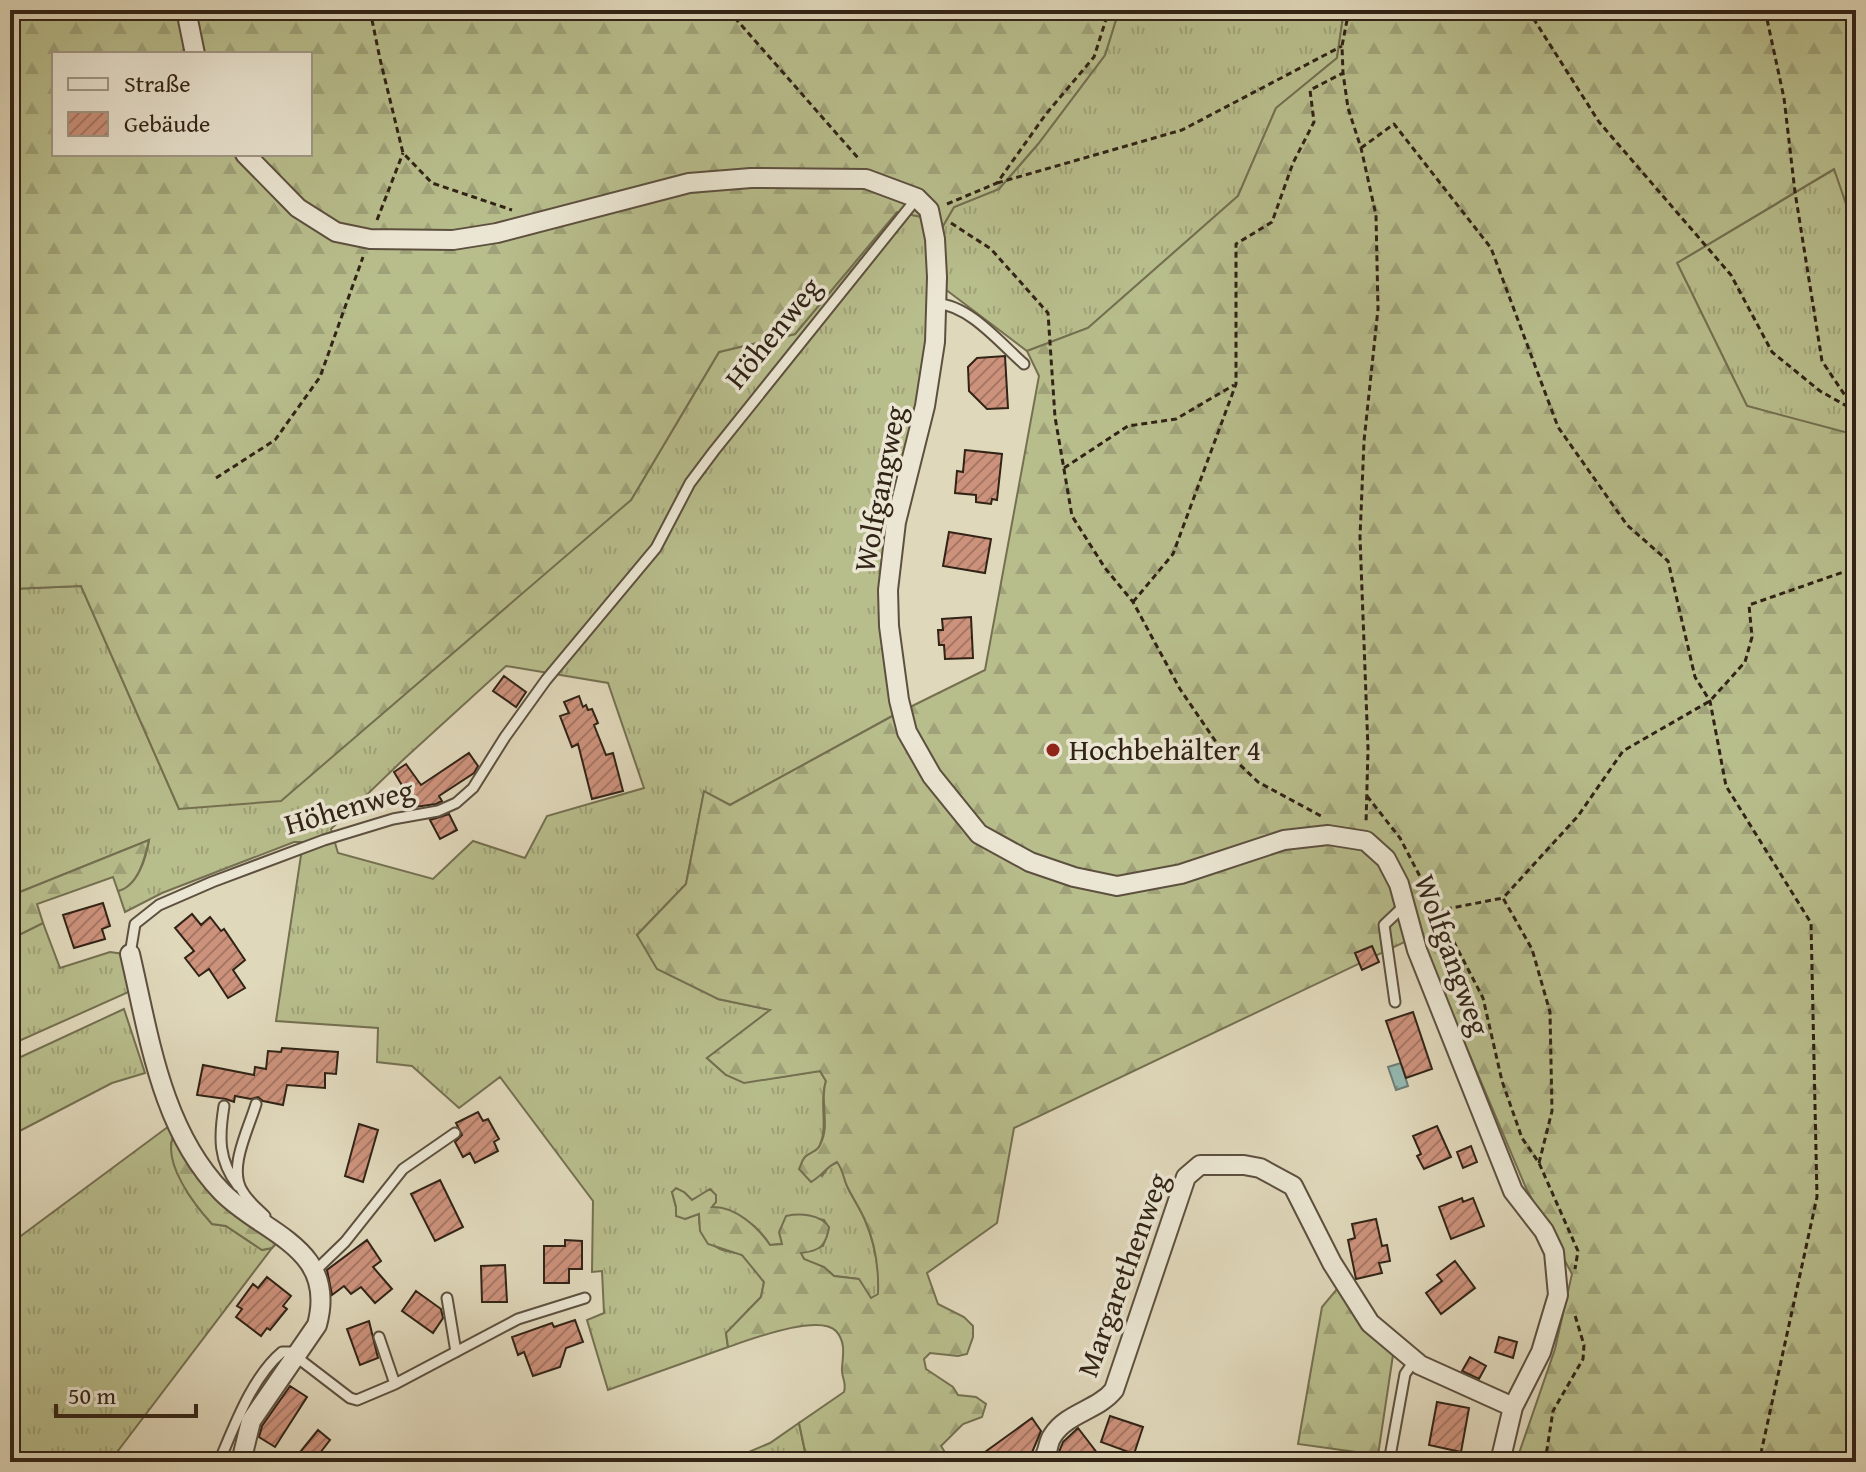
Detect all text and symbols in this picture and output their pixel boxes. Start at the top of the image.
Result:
legend [52,52,312,156]
text: Straße [124,66,191,101]
text: Gebäude [124,106,210,141]
street label: Höhenweg [713,267,831,398]
street label: Wolfgangweg [841,402,917,576]
place label: Hochbehälter 4 [1069,727,1261,771]
marker: Hochbehälter 4 [1044,741,1062,759]
street label: Höhenweg [279,767,419,845]
street label: Wolfgangweg [1403,868,1502,1041]
street label: Margarethenweg [1065,1166,1179,1383]
scale bar [56,1368,196,1418]
text: 50 m [68,1378,116,1413]

